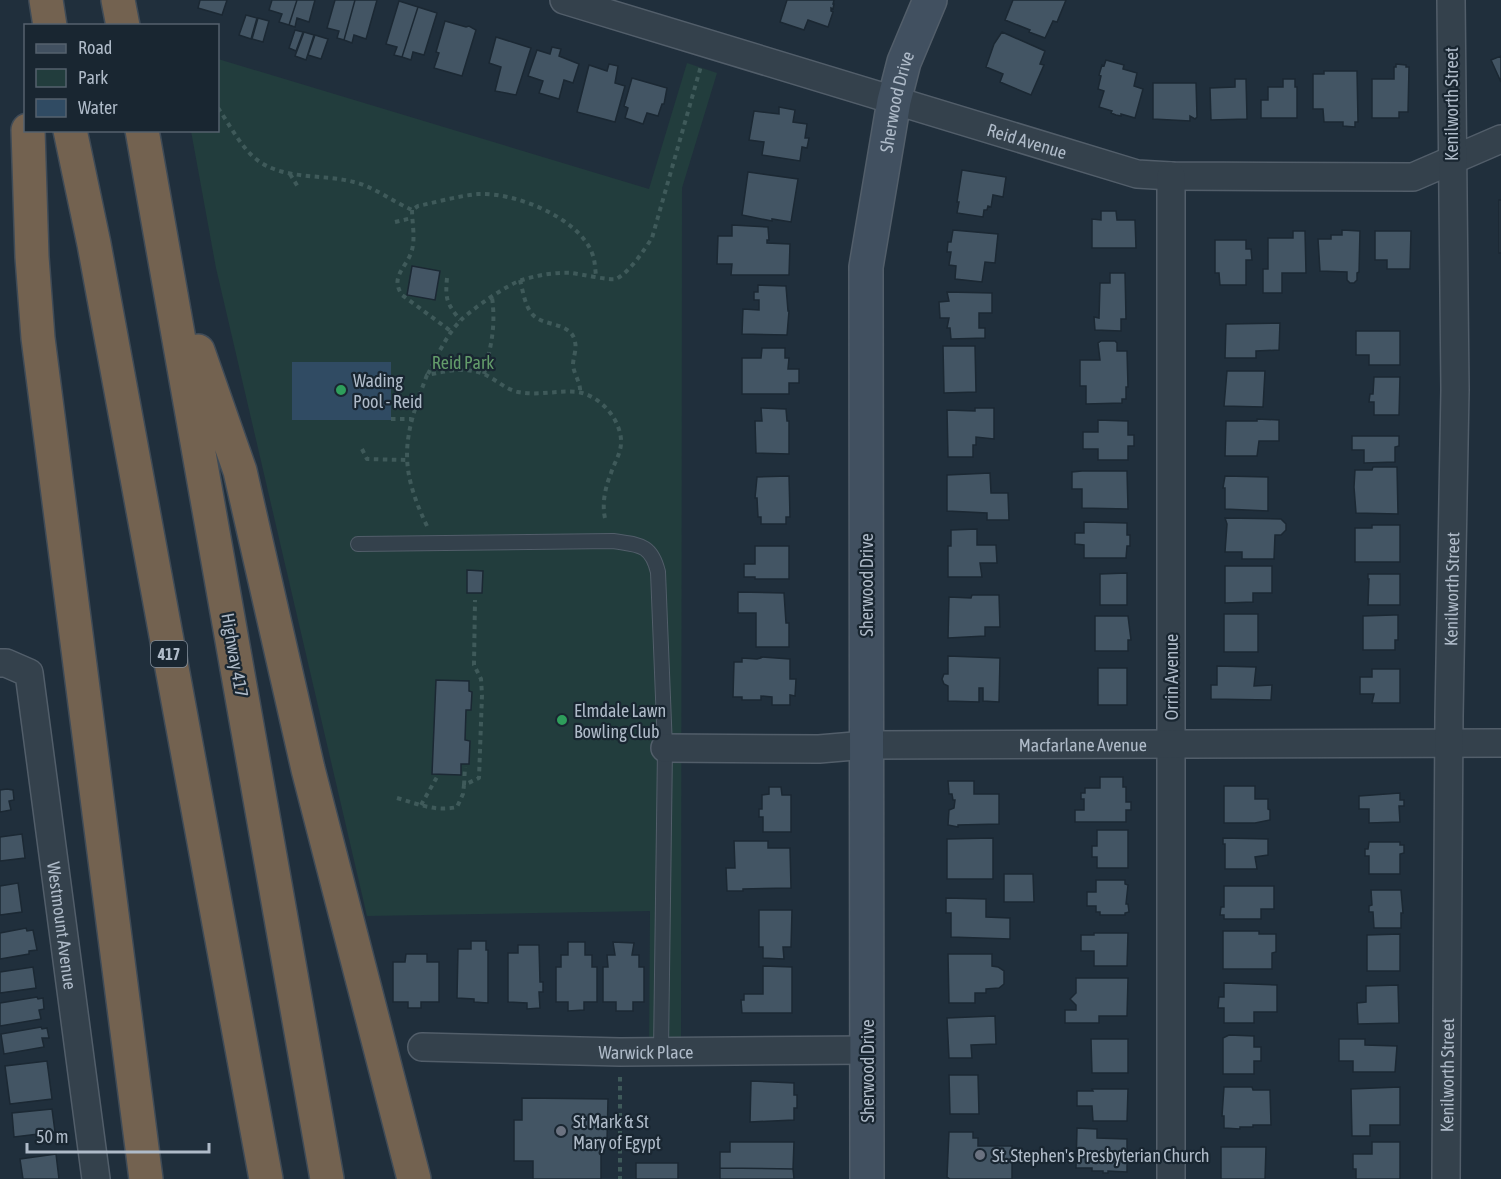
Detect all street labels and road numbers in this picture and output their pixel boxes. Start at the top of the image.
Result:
street label: Kenilworth Street [1441,47,1462,161]
street label: Sherwood Drive [875,48,918,154]
street label: Reid Avenue [985,119,1070,163]
street label: Kenilworth Street [1440,532,1463,646]
street label: Sherwood Drive [856,533,877,637]
street label: Highway 417 [217,611,253,699]
street label: Orrin Avenue [1161,634,1182,720]
road number: 417 [151,641,187,667]
street label: Macfarlane Avenue [1019,734,1147,755]
street label: Westmount Avenue [44,861,81,991]
street label: Kenilworth Street [1436,1018,1458,1132]
street label: Sherwood Drive [857,1019,878,1123]
street label: Warwick Place [598,1041,694,1063]

